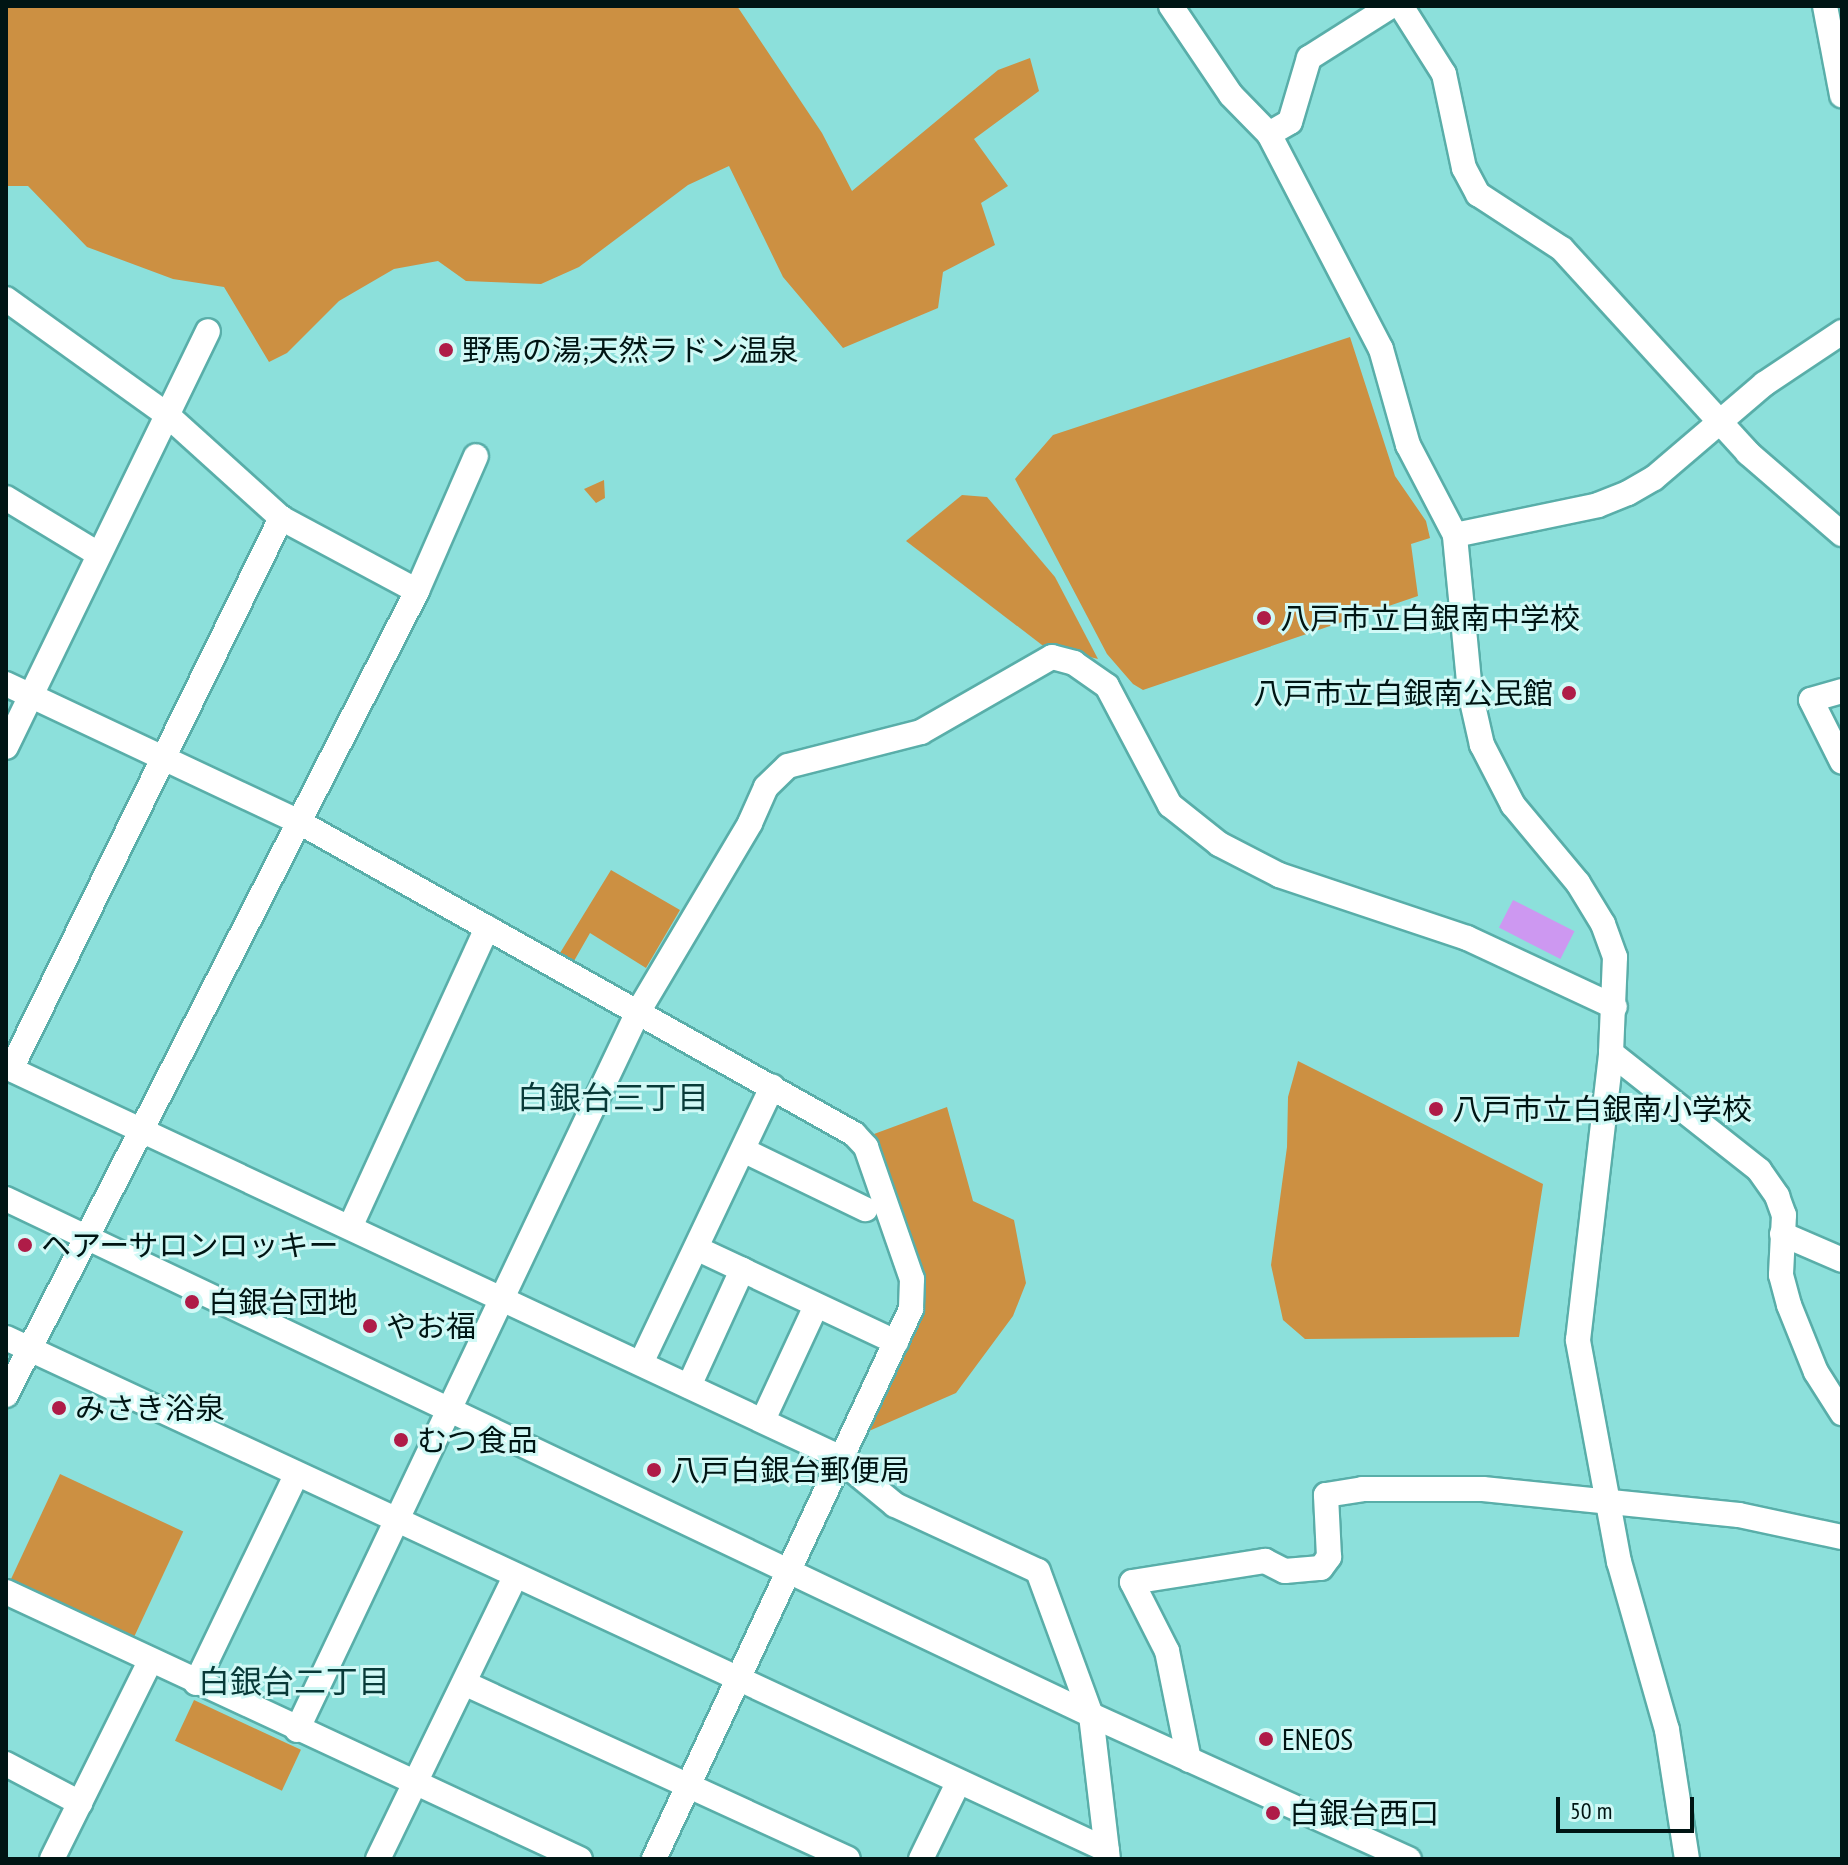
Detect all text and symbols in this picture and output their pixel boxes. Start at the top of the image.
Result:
place label: 野馬の湯;天然ラドン温泉 [462,332,798,368]
marker: 野馬の湯;天然ラドン温泉 [437,341,455,359]
place label: 八戸市立白銀南中学校 [1280,600,1580,636]
marker: 八戸市立白銀南中学校 [1255,609,1273,627]
place label: 八戸市立白銀南公民館 [1253,675,1553,711]
marker: 八戸市立白銀南公民館 [1560,684,1578,702]
district label: 白銀台三丁目 [517,1078,709,1116]
place label: 八戸市立白銀南小学校 [1452,1091,1752,1127]
marker: 八戸市立白銀南小学校 [1427,1100,1445,1118]
place label: ヘアーサロンロッキー [41,1227,339,1263]
marker: ヘアーサロンロッキー [16,1236,34,1254]
place label: 白銀台団地 [208,1284,358,1320]
marker: 白銀台団地 [183,1293,201,1311]
place label: やお福 [386,1308,476,1344]
marker: やお福 [361,1317,379,1335]
place label: みさき浴泉 [75,1390,225,1426]
marker: みさき浴泉 [50,1399,68,1417]
place label: むつ食品 [417,1422,537,1458]
marker: むつ食品 [392,1431,410,1449]
place label: 八戸白銀台郵便局 [670,1452,910,1488]
marker: 八戸白銀台郵便局 [645,1461,663,1479]
district label: 白銀台二丁目 [198,1662,390,1700]
place label: ENEOS [1282,1721,1353,1757]
marker: ENEOS [1257,1730,1275,1748]
scale bar [1560,1781,1698,1831]
place label: 白銀台西口 [1289,1795,1439,1831]
text: 50 m [1570,1795,1612,1826]
marker: 白銀台西口 [1264,1804,1282,1822]

